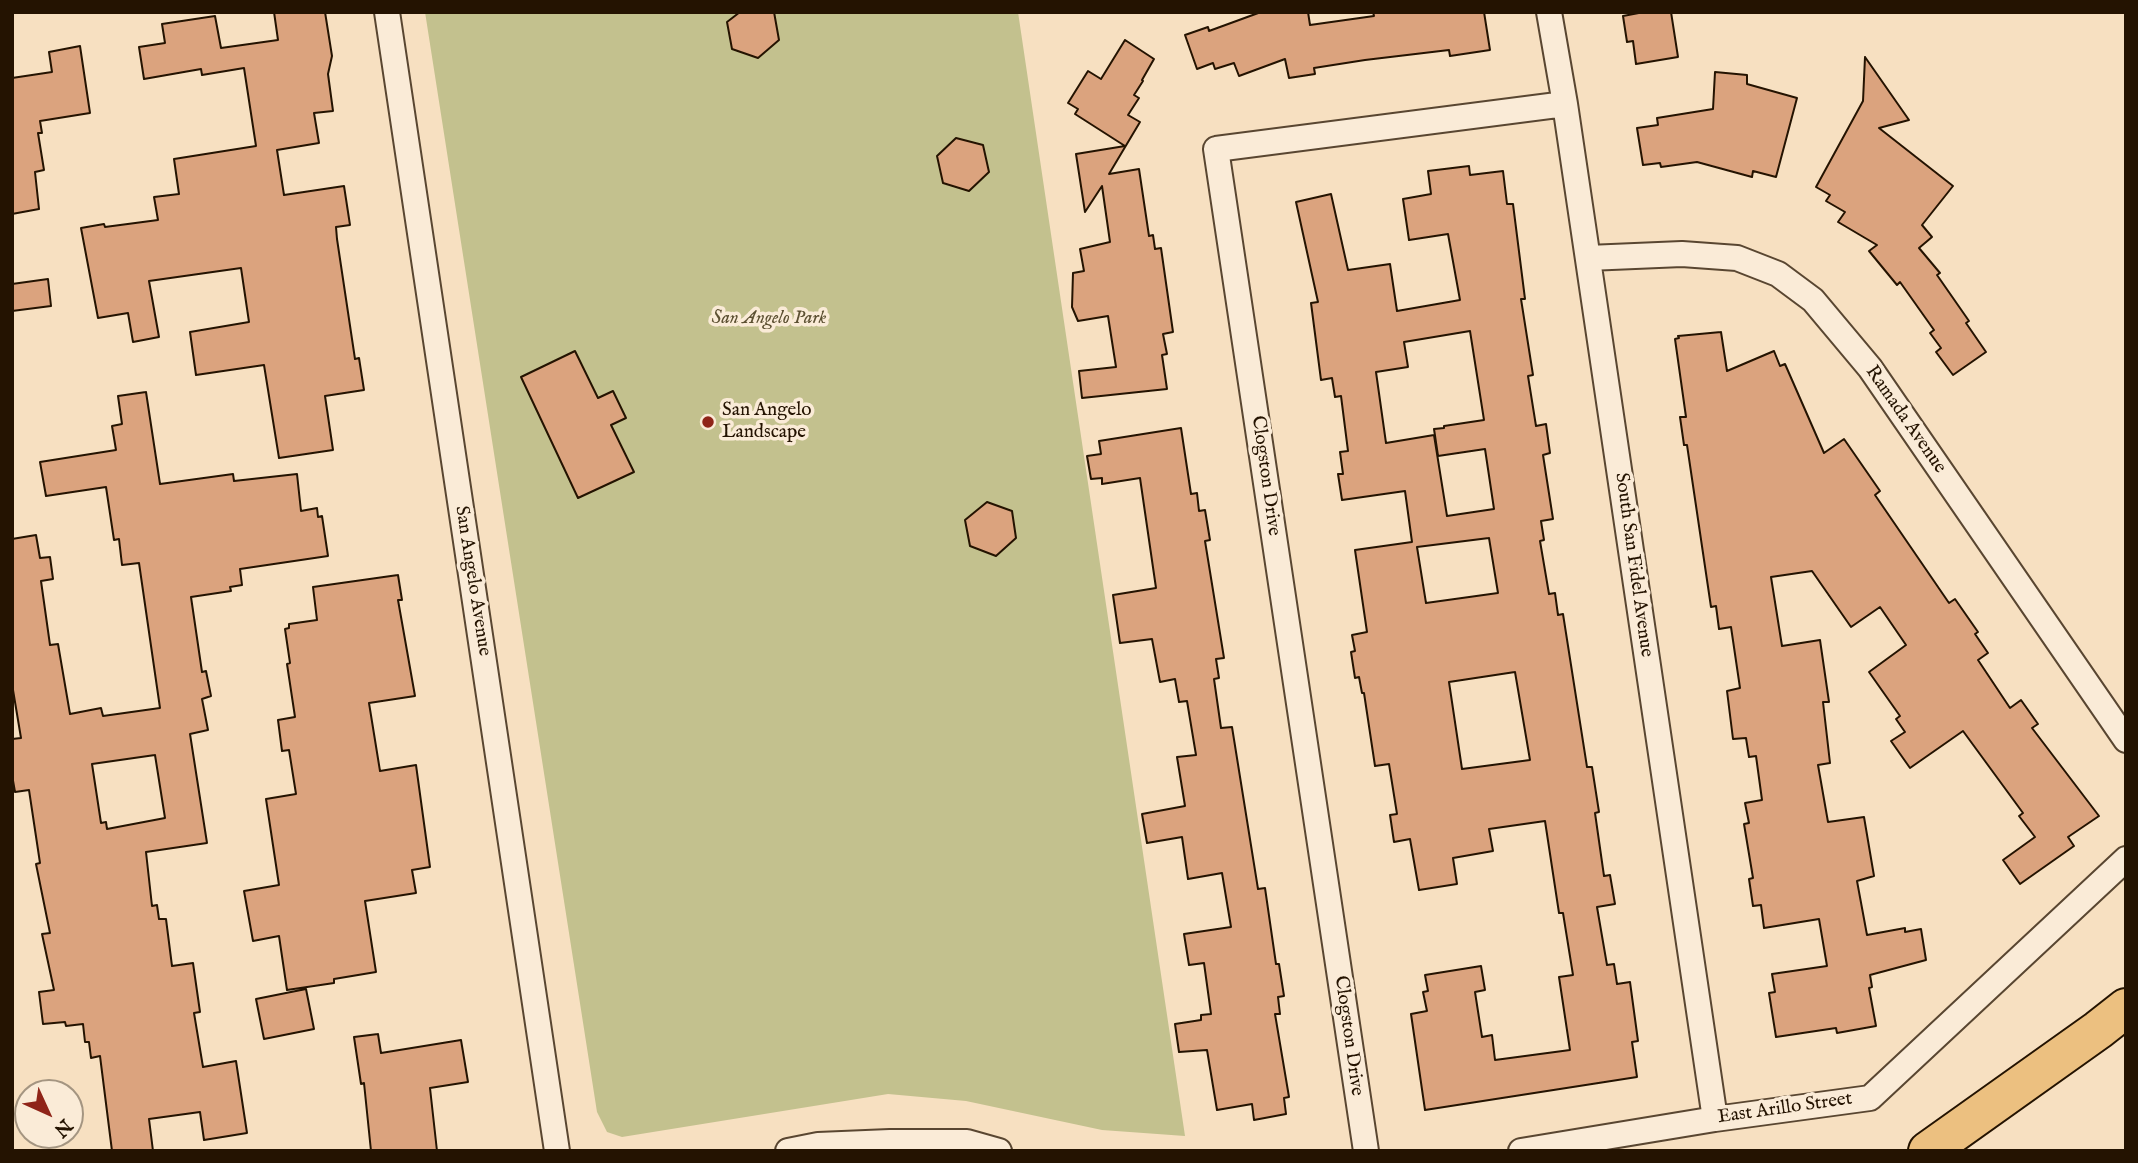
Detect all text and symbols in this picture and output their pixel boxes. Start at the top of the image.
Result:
park label: San Angelo Park [712,308,826,330]
street label: Ramada Avenue [1860,362,1950,478]
place label: San Angelo Landscape [722,400,812,444]
marker: San Angelo Landscape [700,414,716,430]
street label: Clogston Drive [1245,414,1285,538]
street label: South San Fidel Avenue [1609,471,1657,659]
street label: San Angelo Avenue [449,504,495,658]
street label: Clogston Drive [1328,974,1368,1098]
north arrow [14,1079,84,1149]
street label: East Arillo Street [1716,1088,1854,1130]
text: N [48,1113,77,1142]

